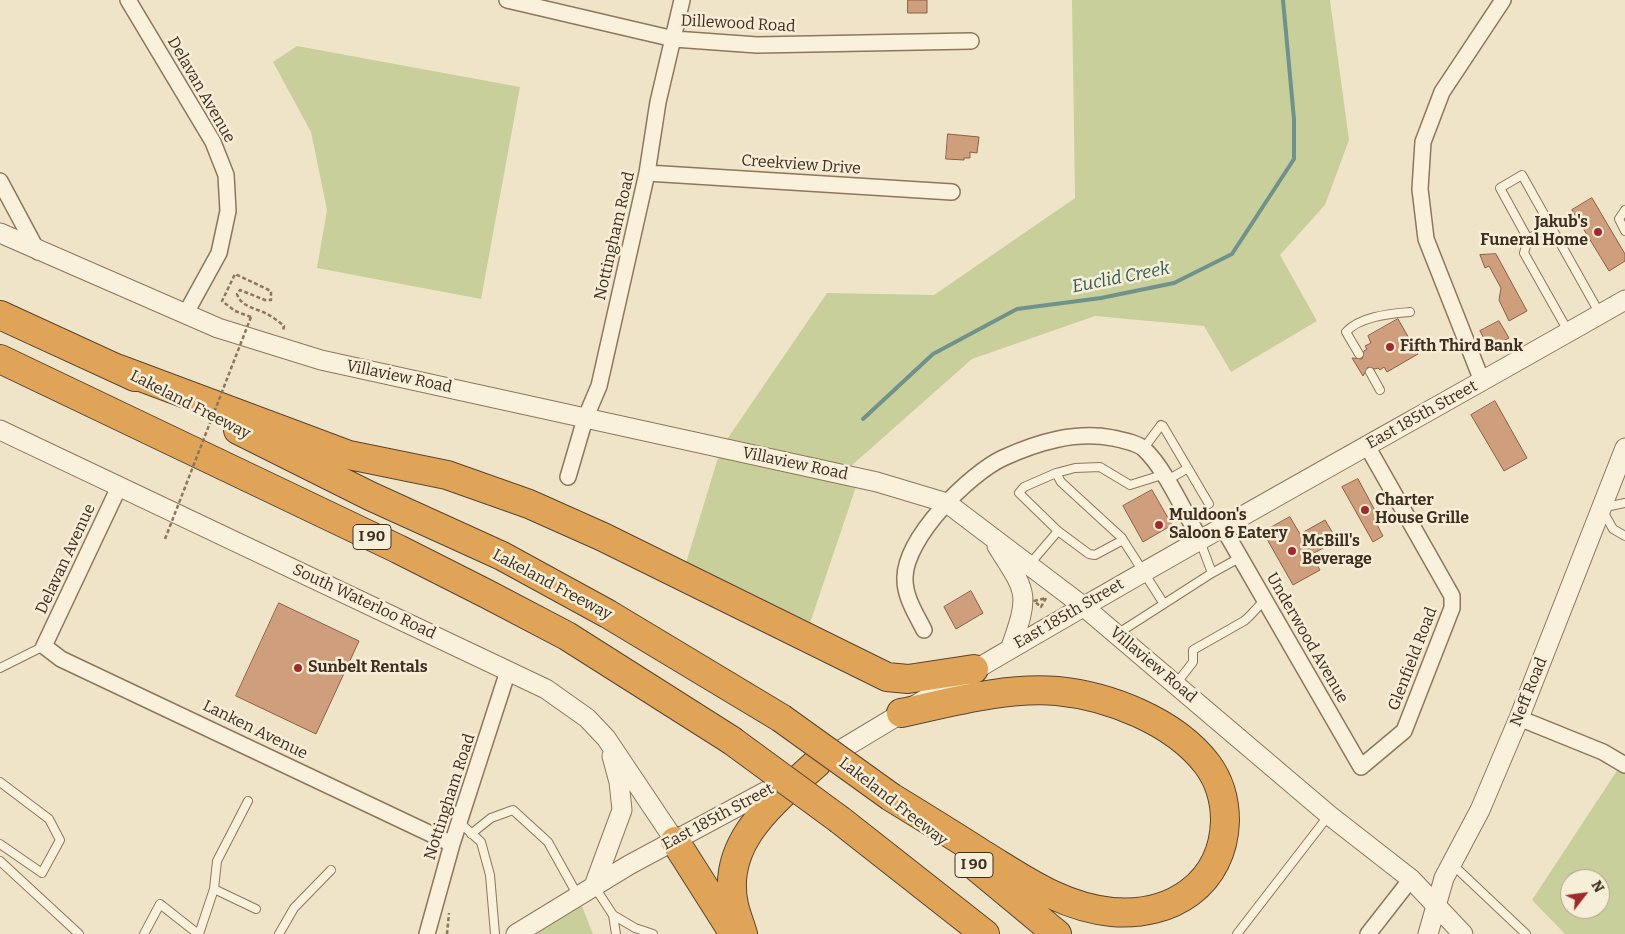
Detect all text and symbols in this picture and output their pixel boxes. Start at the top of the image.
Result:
street label: Dillewood Road [680,11,796,37]
street label: Delavan Avenue [163,34,239,146]
street label: Creekview Drive [741,151,861,179]
street label: Nottingham Road [591,170,639,302]
place label: Jakub's Funeral Home [1480,213,1588,251]
marker: Jakub's Funeral Home [1592,226,1604,238]
water label: Euclid Creek [1070,258,1172,298]
place label: Fifth Third Bank [1400,337,1523,357]
marker: Fifth Third Bank [1384,341,1396,353]
street label: Villaview Road [344,356,454,398]
street label: Lakeland Freeway [127,366,253,444]
street label: East 185th Street [1363,377,1481,453]
street label: Villaview Road [740,443,850,485]
place label: Charter House Grille [1375,491,1469,529]
street label: Delavan Avenue [32,501,100,617]
marker: Charter House Grille [1359,504,1371,516]
place label: Muldoon's Saloon & Eatery [1169,506,1288,544]
marker: Muldoon's Saloon & Eatery [1153,519,1165,531]
road number: I 90 [353,524,391,550]
place label: McBill's Beverage [1302,532,1372,570]
street label: Lakeland Freeway [489,545,615,625]
marker: McBill's Beverage [1286,545,1298,557]
street label: South Waterloo Road [289,560,439,644]
street label: Underwood Avenue [1262,569,1352,707]
street label: East 185th Street [1011,575,1127,653]
street label: Glenfield Road [1384,605,1442,713]
street label: Villaview Road [1106,623,1200,707]
street label: Neff Road [1506,655,1552,729]
place label: Sunbelt Rentals [308,658,428,678]
marker: Sunbelt Rentals [292,662,304,674]
street label: Lanken Avenue [199,696,311,764]
street label: Nottingham Road [421,731,479,863]
street label: Lakeland Freeway [835,754,951,850]
street label: East 185th Street [659,779,777,855]
road number: I 90 [955,852,993,878]
north arrow [1560,869,1610,919]
text: N [1587,878,1608,896]

